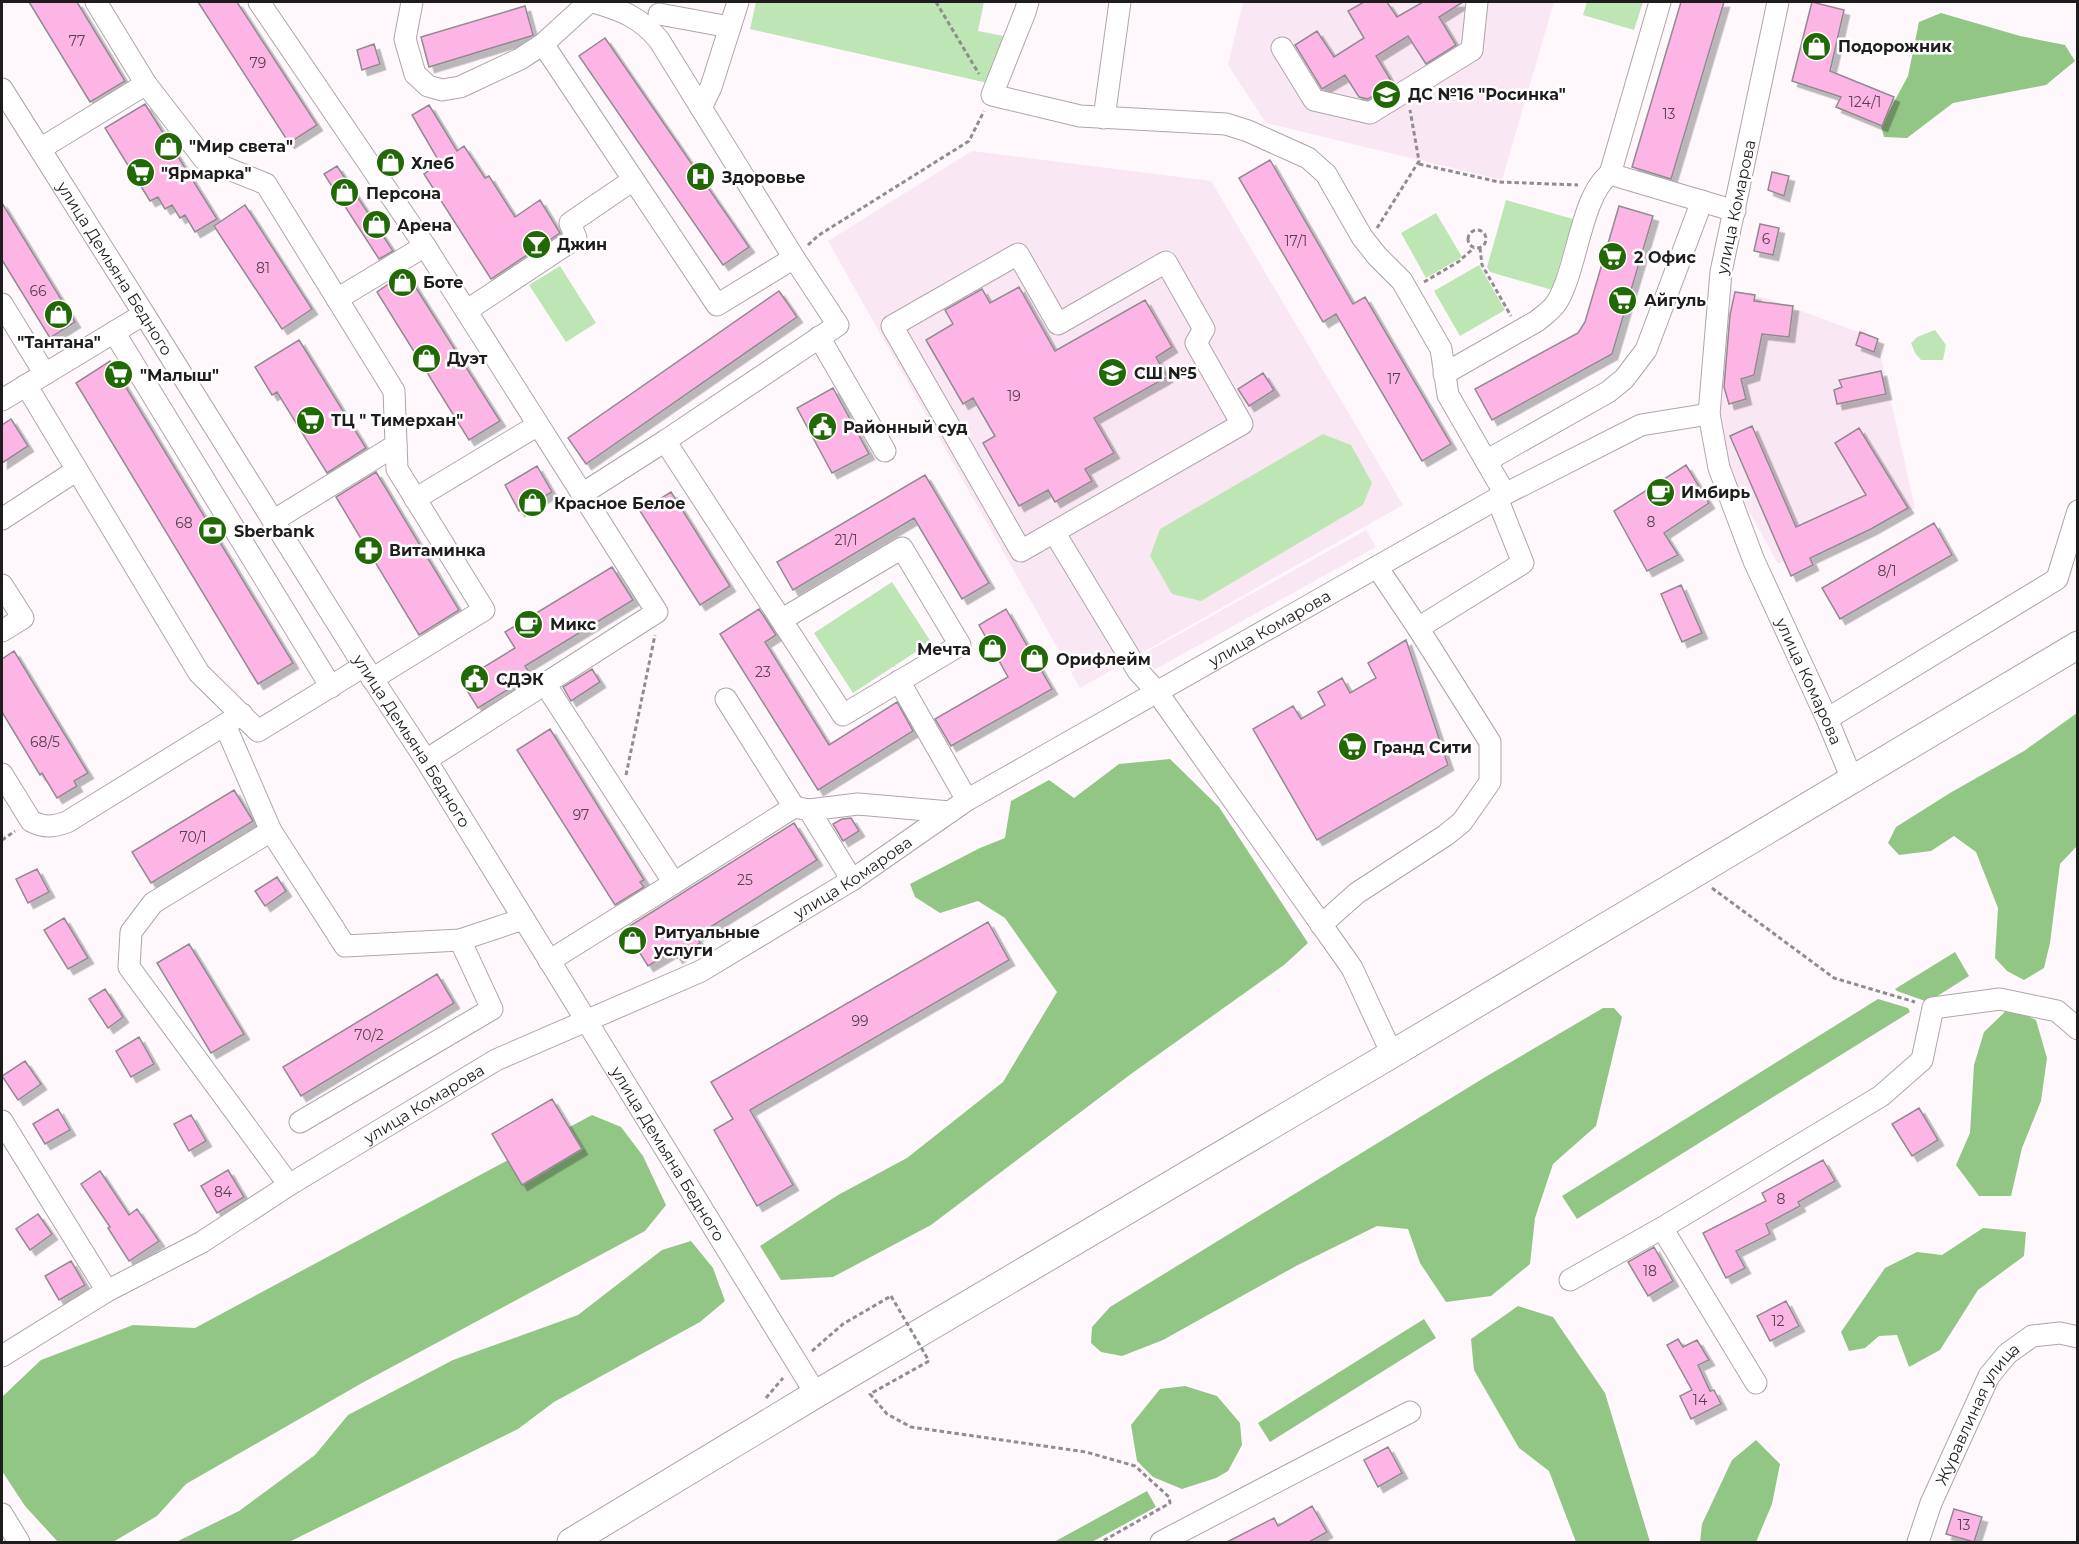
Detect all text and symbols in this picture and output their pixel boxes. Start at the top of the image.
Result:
shop icon: Подорожник [1801,30,1833,62]
house number: 77 [69,32,85,50]
place label: Подорожник [1838,37,1952,56]
house number: 79 [250,54,266,72]
school or university icon: ДС №16 "Росинка" [1371,78,1403,110]
place label: ДС №16 "Росинка" [1408,85,1566,104]
house number: 124/1 [1849,93,1881,111]
house number: 13 [1663,105,1676,123]
shop icon: "Мир света" [152,130,184,162]
place label: "Мир света" [189,137,293,156]
street label: улица Комарова [1712,138,1760,277]
shop icon: Хлеб [374,147,406,179]
place label: Хлеб [411,154,454,173]
supermarket icon: "Ярмарка" [124,157,156,189]
hospital icon: Здоровье [685,161,717,193]
place label: "Ярмарка" [161,164,251,183]
place label: Здоровье [721,168,806,187]
street label: улица Демьяна Бедного [53,177,177,359]
shop icon: Персона [329,177,361,209]
place label: Персона [366,184,441,203]
shop icon: Арена [360,209,392,241]
place label: Арена [397,216,452,235]
bar icon: Джин [520,228,552,260]
house number: 6 [1762,230,1771,248]
house number: 17/1 [1285,232,1307,250]
place label: Джин [557,235,607,254]
supermarket icon: 2 Офис [1597,241,1629,273]
place label: 2 Офис [1634,248,1696,267]
house number: 81 [256,259,270,277]
shop icon: Боте [386,266,418,298]
place label: Боте [423,273,463,292]
house number: 66 [29,282,47,300]
supermarket icon: Айгуль [1607,284,1639,316]
place label: Айгуль [1644,291,1706,310]
shop icon: "Тантана" [43,298,75,330]
place label: "Тантана" [17,333,101,352]
shop icon: Дуэт [410,342,442,374]
place label: Дуэт [447,349,488,368]
school or university icon: СШ №5 [1097,357,1129,389]
supermarket icon: "Малыш" [103,359,135,391]
place label: СШ №5 [1134,364,1197,383]
place label: "Малыш" [140,366,219,385]
house number: 17 [1387,370,1401,388]
house number: 19 [1007,387,1021,405]
supermarket icon: ТЦ " Тимерхан" [294,404,326,436]
place label: ТЦ " Тимерхан" [331,411,463,430]
public building icon: Районный суд [806,411,838,443]
place label: Районный суд [843,418,967,437]
cafe icon: Имбирь [1644,476,1676,508]
place label: Имбирь [1681,483,1750,502]
shop icon: Красное Белое [517,487,549,519]
place label: Красное Белое [554,494,686,513]
house number: 8 [1647,513,1656,531]
house number: 68 [175,514,193,532]
bank icon: Sberbank [197,515,229,547]
place label: Sberbank [234,522,315,541]
house number: 21/1 [834,531,858,549]
pharmacy icon: Витаминка [352,534,384,566]
place label: Витаминка [389,541,486,560]
house number: 8/1 [1877,562,1897,580]
street label: улица Комарова [1204,586,1334,671]
cafe icon: Микс [513,608,545,640]
street label: улица Комарова [1772,614,1846,747]
place label: Микс [550,615,597,634]
shop icon: Мечта [976,633,1008,665]
place label: Мечта [917,640,971,659]
shop icon: Орифлейм [1019,643,1051,675]
street label: улица Демьяна Бедного [349,650,475,831]
place label: Орифлейм [1056,650,1151,669]
public building icon: СДЭК [459,663,491,695]
house number: 23 [755,663,771,681]
place label: СДЭК [496,670,544,689]
supermarket icon: Гранд Сити [1336,731,1368,763]
house number: 68/5 [30,733,60,751]
place label: Гранд Сити [1373,738,1472,757]
house number: 97 [573,806,589,824]
house number: 70/1 [179,828,207,846]
street label: улица Комарова [789,832,915,923]
house number: 25 [737,871,753,889]
place label: Ритуальные услуги [653,923,760,960]
shop icon: Ритуальные услуги [617,925,649,957]
house number: 99 [851,1012,869,1030]
house number: 70/2 [354,1026,384,1044]
street label: улица Комарова [359,1060,488,1148]
street label: улица Демьяна Бедного [607,1062,729,1245]
house number: 84 [214,1183,233,1201]
house number: 8 [1777,1190,1786,1208]
house number: 18 [1643,1262,1657,1280]
house number: 12 [1771,1312,1785,1330]
street label: Журавлиная улица [1931,1339,2023,1488]
house number: 14 [1693,1391,1708,1409]
house number: 13 [1958,1516,1971,1534]

